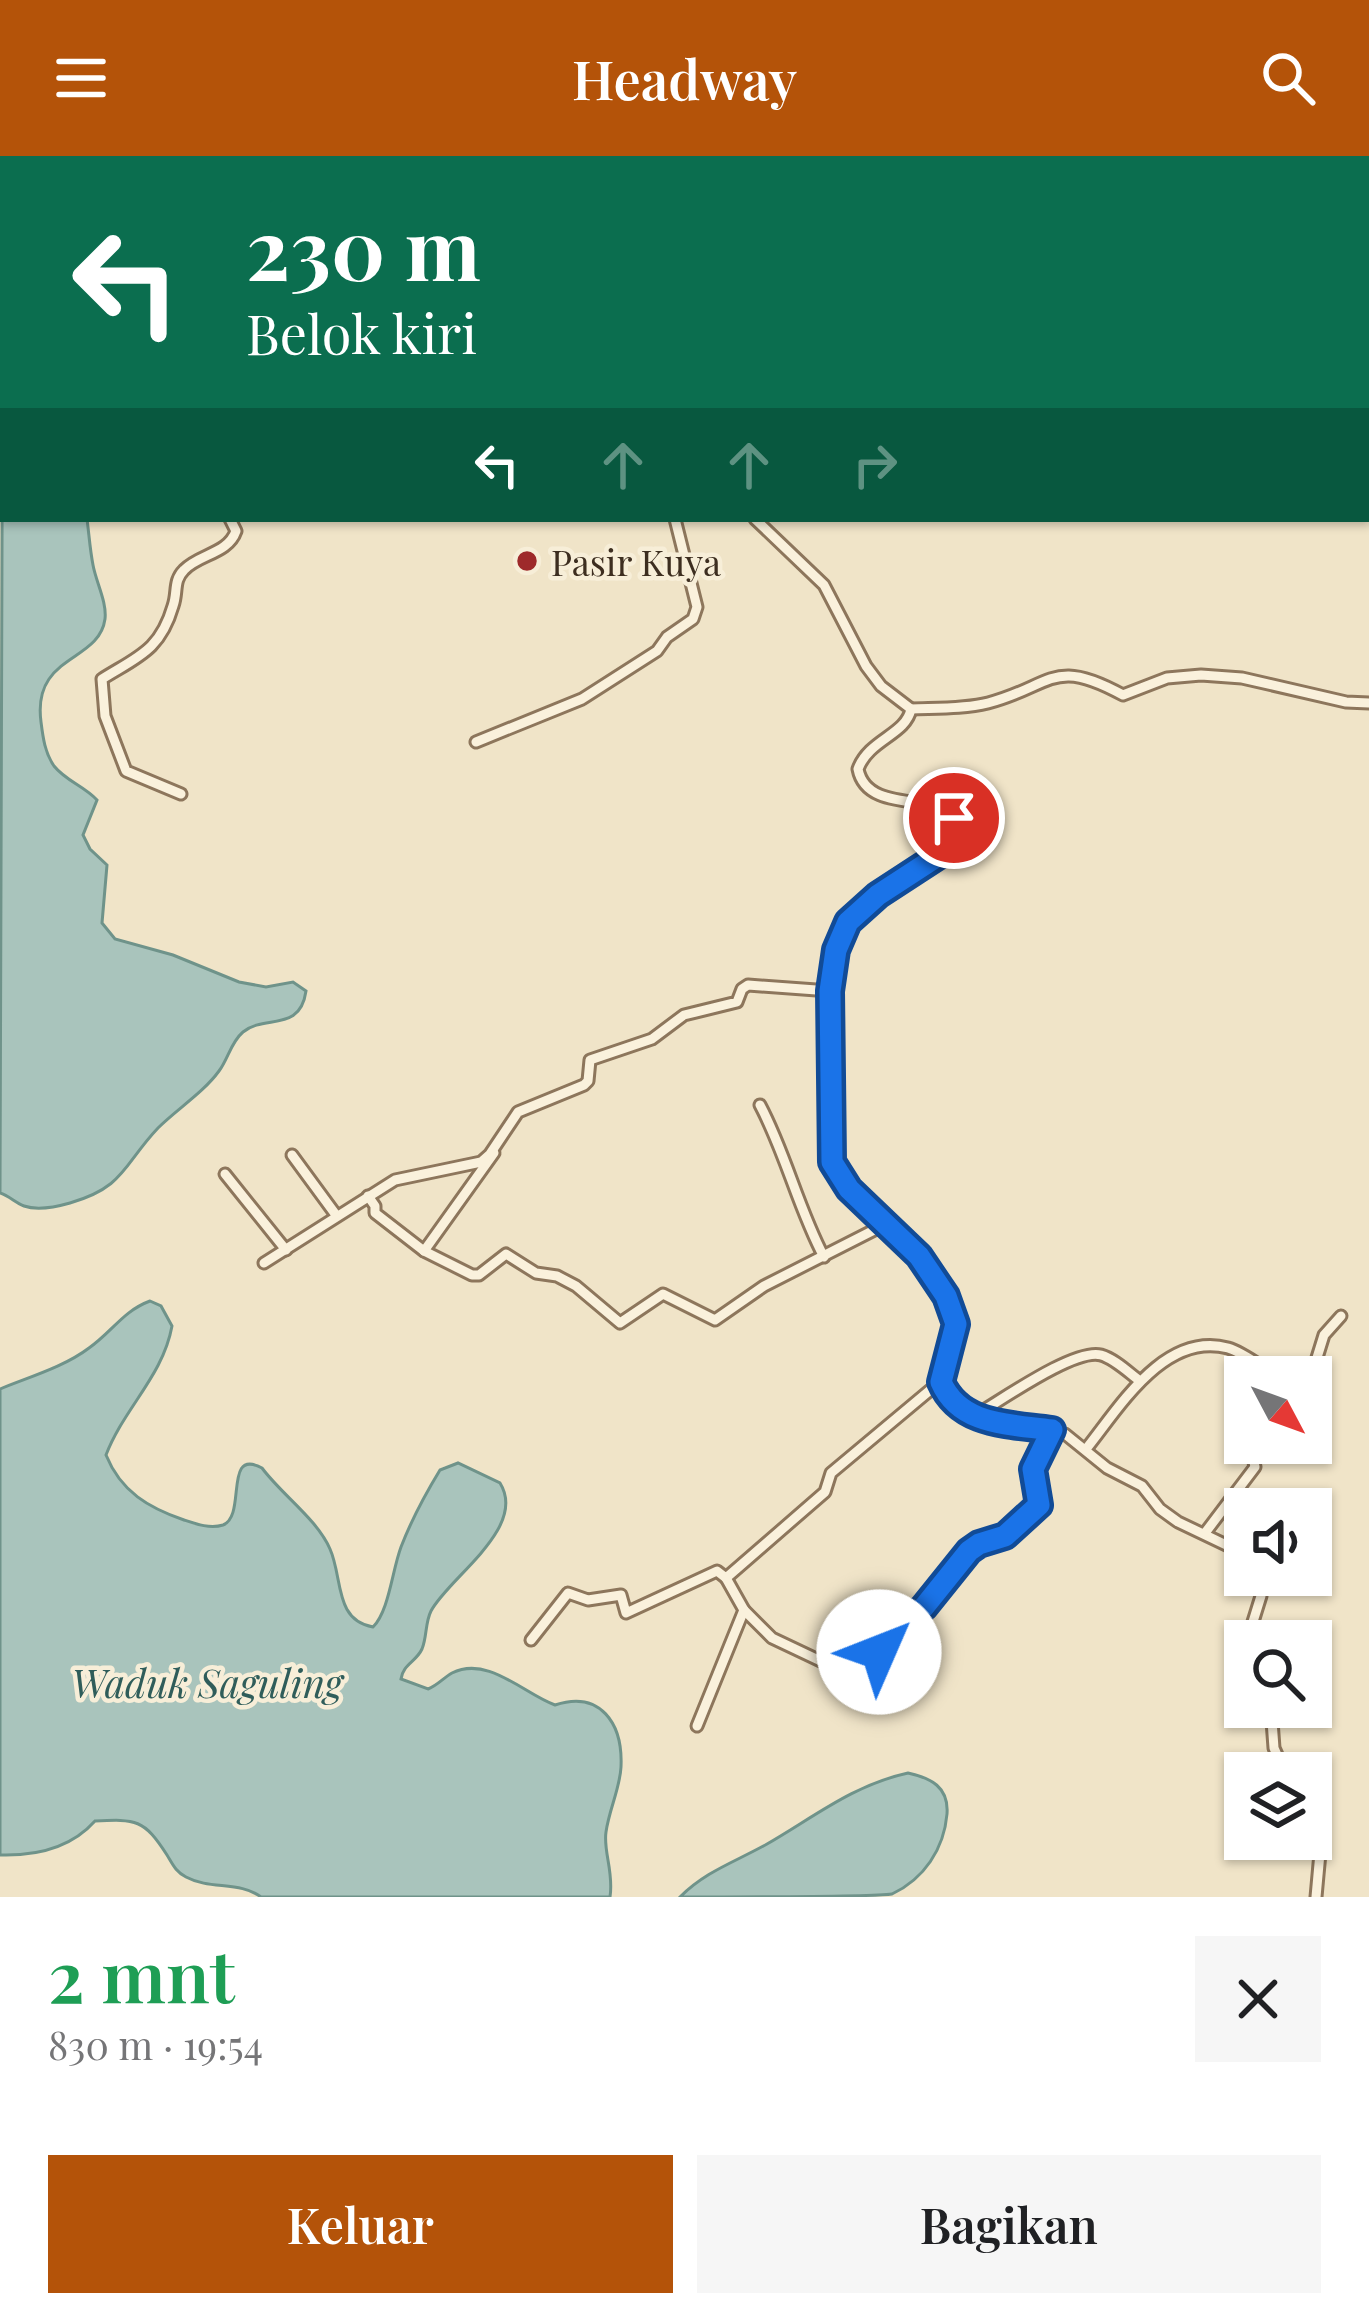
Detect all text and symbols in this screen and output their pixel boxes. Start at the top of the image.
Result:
text: Headway [572,42,797,114]
icon: menu [48,45,114,111]
icon: search [1255,45,1321,111]
text: 230 m [246,190,481,302]
icon: left [48,204,204,360]
text: Belok kiri [246,297,477,369]
icon: left [464,432,530,498]
icon: ahead [590,432,656,498]
icon: ahead [716,432,782,498]
icon: right [842,432,908,498]
place label: Pasir Kuya [551,537,721,585]
marker: Pasir Kuya [514,548,540,574]
pin [903,767,1005,869]
icon: arrive [921,785,987,851]
north arrow [1224,1356,1332,1464]
map controls [1224,1356,1332,1860]
button: sound [1224,1488,1332,1596]
position arrow [816,1589,942,1715]
button: search [1224,1620,1332,1728]
water label: Waduk Saguling [71,1656,345,1708]
button: layers [1224,1752,1332,1860]
text: 2 mnt [48,1925,235,2021]
button: close [1195,1936,1321,2062]
text: 830 m · 19:54 [48,2018,263,2070]
button: Keluar [48,2155,673,2293]
button: Bagikan [697,2155,1321,2293]

